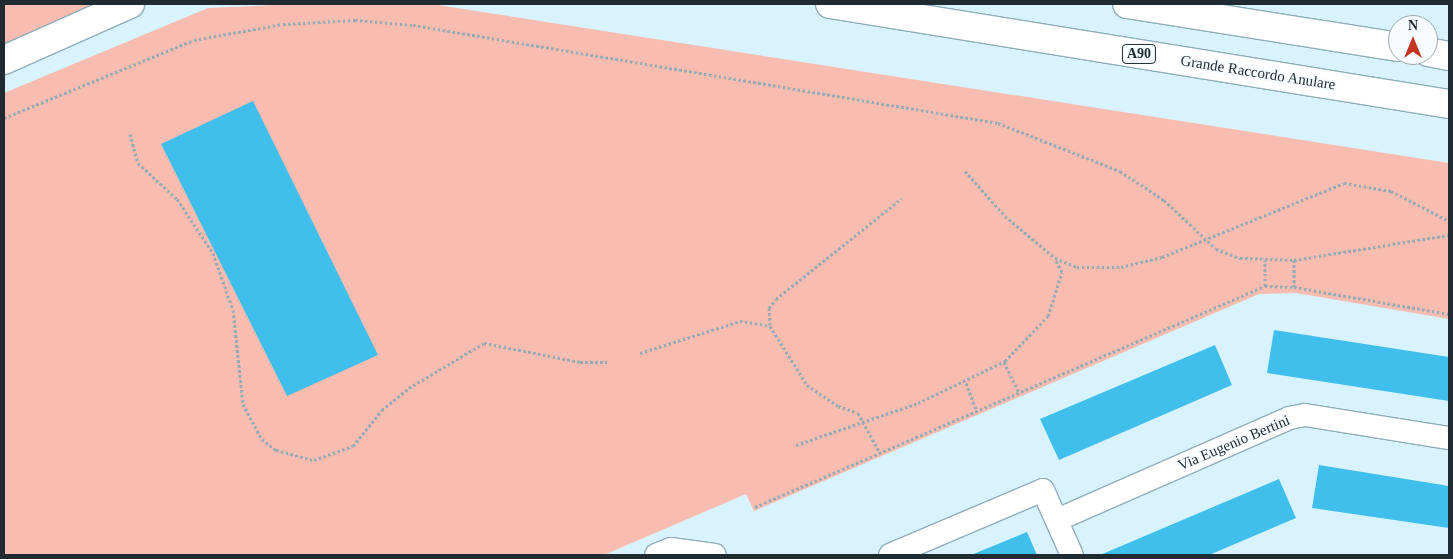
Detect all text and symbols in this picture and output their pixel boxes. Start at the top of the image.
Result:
north arrow [1388,15,1438,65]
text: N [1408,18,1418,33]
road number: A90 [1122,42,1156,66]
street label: Grande Raccordo Anulare [1179,52,1337,94]
street label: Via Eugenio Bertini [1175,411,1293,475]

